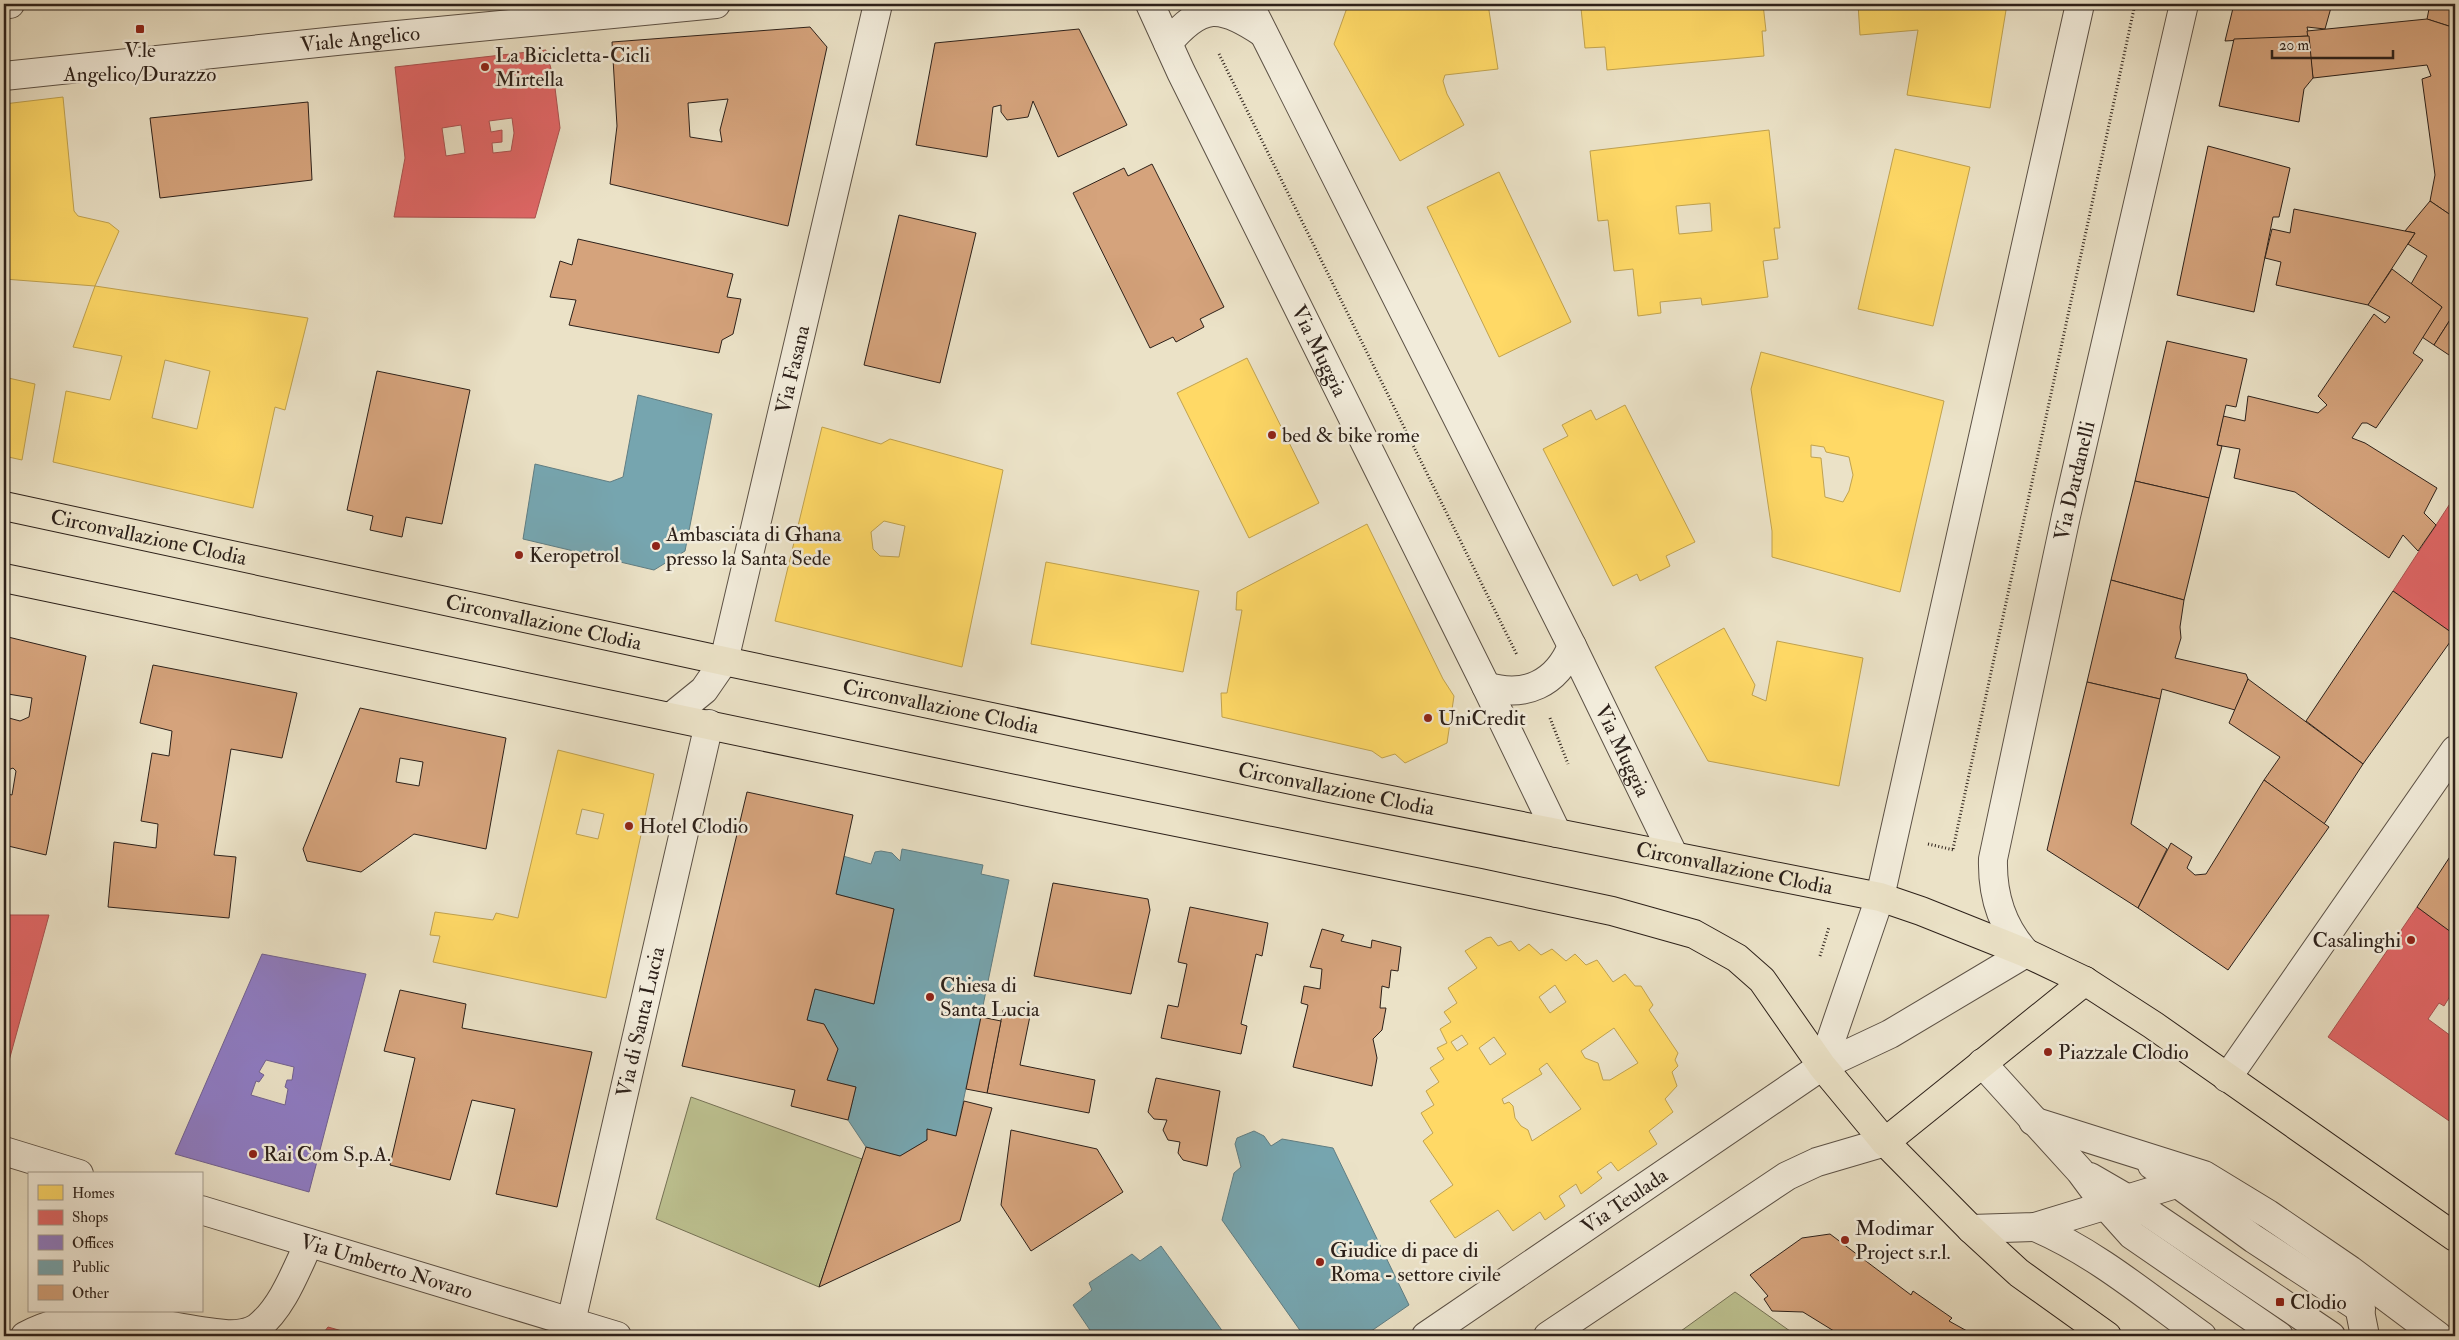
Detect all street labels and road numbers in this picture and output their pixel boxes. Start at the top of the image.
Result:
street label: Viale Angelico [299,20,421,59]
street label: Via Muggia [1285,301,1353,402]
street label: Via Fasana [769,322,816,416]
street label: Via Dardanelli [2048,418,2102,543]
street label: Circonvallazione Clodia [48,503,249,572]
street label: Circonvallazione Clodia [443,588,644,657]
street label: Circonvallazione Clodia [840,673,1042,741]
street label: Via Muggia [1589,700,1656,802]
street label: Circonvallazione Clodia [1236,756,1437,822]
street label: Circonvallazione Clodia [1634,836,1835,901]
street label: Via di Santa Lucia [610,944,671,1100]
street label: Via Teulada [1576,1162,1673,1240]
street label: Via Umberto Novaro [297,1228,476,1306]

